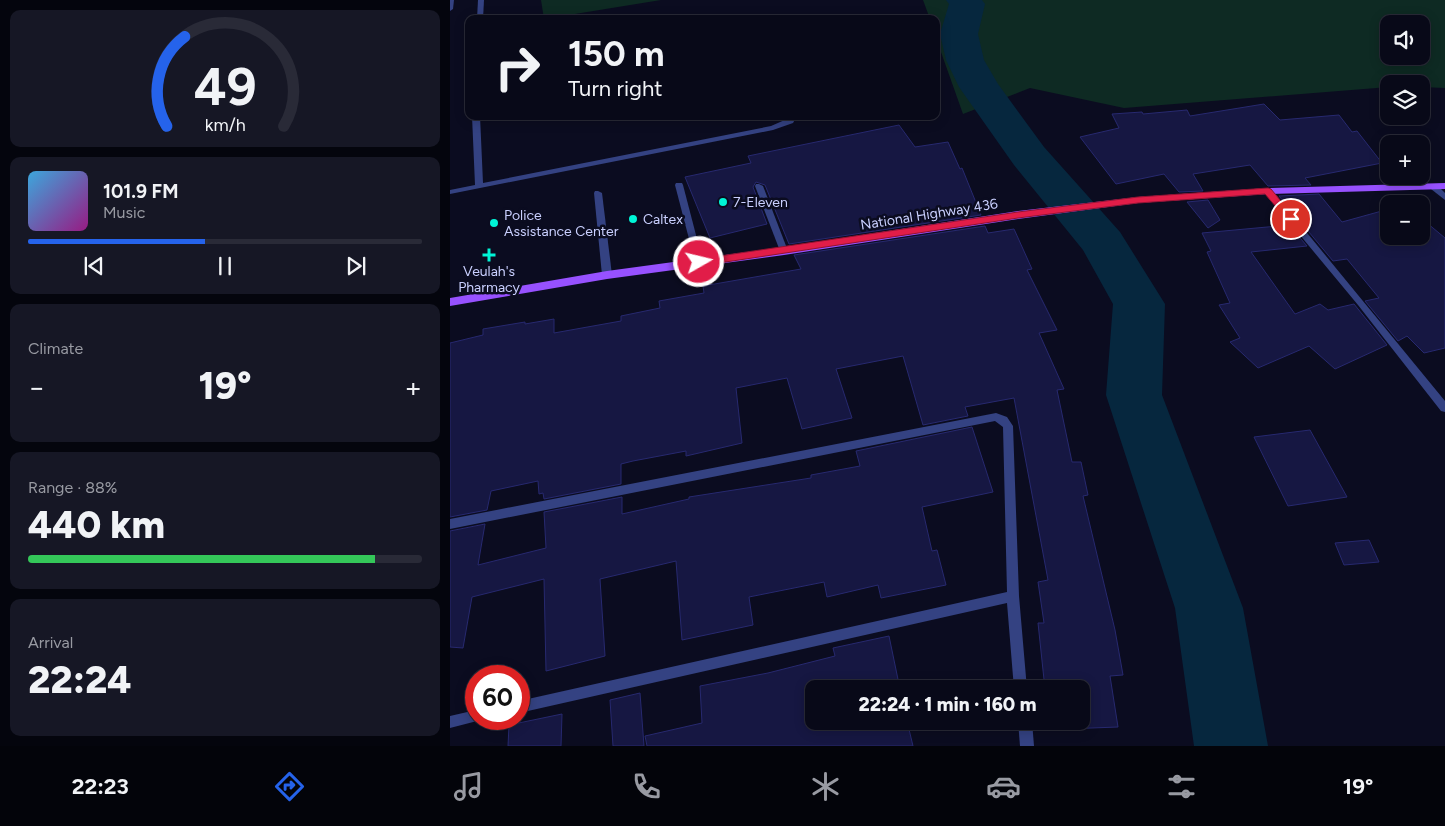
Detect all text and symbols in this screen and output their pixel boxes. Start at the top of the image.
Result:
map controls [1380,15,1430,245]
button: sound [1380,15,1430,65]
text: 150 m [568,33,665,75]
icon: right [485,35,550,100]
text: 49 [193,56,257,118]
text: Turn right [568,75,663,102]
button: layers [1380,75,1430,125]
text: km/h [205,114,245,135]
button: + [1380,135,1430,185]
text: 101.9 FM [103,180,178,203]
place label: 7-Eleven [733,194,788,211]
street label: National Highway 436 [859,195,999,234]
button: − [1380,195,1430,245]
marker: 7-Eleven [717,196,729,208]
pin [1270,198,1312,240]
text: Music [103,203,145,222]
icon: arrive [1277,205,1305,233]
place label: Police Assistance Center [504,207,619,240]
place label: Caltex [643,211,683,228]
marker: Caltex [627,213,639,225]
marker: Police Assistance Center [488,217,500,229]
position arrow [672,235,724,287]
marker: Veulah's Pharmacy [483,249,495,261]
icon: previous [80,252,108,280]
icon: pause [211,252,239,280]
icon: next [342,252,370,280]
place label: Veulah's Pharmacy [458,263,520,296]
text: Climate [28,339,83,358]
text: 19° [198,363,252,409]
text: − [28,370,45,404]
text: + [405,370,422,404]
text: Range · 88% [28,478,117,497]
text: 440 km [28,502,165,548]
text: Arrival [28,633,73,652]
text: 22:24 [28,657,132,703]
speed limit sign: 60 [465,665,530,730]
text: 22:24 · 1 min · 160 m [859,693,1036,716]
icon: directions [272,769,307,804]
icon: music [451,769,486,804]
icon: phone [629,769,664,804]
icon: climate [808,769,843,804]
icon: car [986,769,1021,804]
icon: filters [1164,769,1199,804]
text: 22:23 [72,773,129,800]
text: 19° [1343,773,1373,800]

